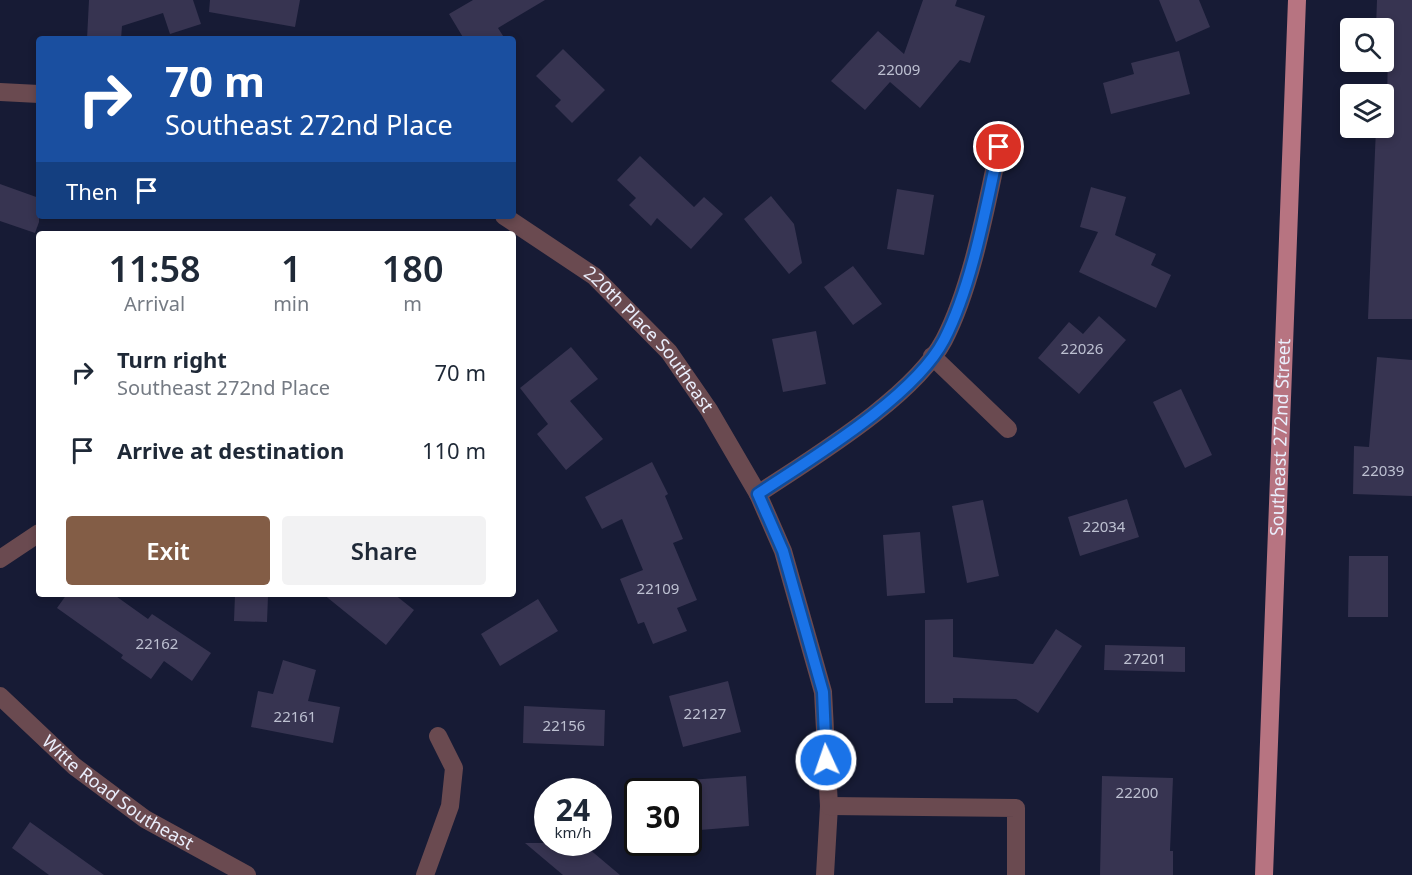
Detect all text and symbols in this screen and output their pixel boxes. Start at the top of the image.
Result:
map controls [1340,18,1394,138]
button: search [1340,18,1394,72]
text: 70 m [165,52,265,109]
house number: 22009 [878,59,920,79]
icon: right [66,60,144,138]
button: layers [1340,84,1394,138]
text: Southeast 272nd Place [165,106,453,143]
pin [973,121,1024,172]
icon: arrive [982,130,1015,163]
icon: arrive [130,174,163,207]
text: Then [66,176,118,206]
text: 11:58 [108,244,201,293]
text: 1 [281,244,302,293]
text: 180 [382,244,444,293]
street label: 220th Place Southeast [580,260,720,417]
text: Arrival [124,290,185,317]
text: min [273,290,309,317]
text: m [403,290,422,317]
house number: 22026 [1061,338,1103,358]
street label: Southeast 272nd Street [1264,338,1295,536]
text: Turn right [117,344,227,374]
icon: right [66,356,99,389]
text: 70 m [435,357,486,387]
text: Southeast 272nd Place [117,374,330,401]
icon: arrive [66,434,99,467]
text: Arrive at destination [117,435,344,465]
text: 110 m [422,435,486,465]
house number: 22039 [1362,460,1404,480]
button: Exit [66,516,270,585]
button: Share [282,516,486,585]
house number: 22034 [1083,516,1126,536]
house number: 22109 [637,578,679,598]
house number: 22162 [136,633,178,653]
house number: 27201 [1124,648,1166,668]
house number: 22127 [684,703,726,723]
house number: 22161 [274,706,316,726]
house number: 22156 [543,715,585,735]
position arrow [794,728,858,792]
street label: Witte Road Southeast [37,729,199,855]
speed limit sign: 30 [624,778,702,856]
house number: 22200 [1116,782,1158,802]
text: 24 [556,789,590,830]
text: km/h [555,822,591,842]

